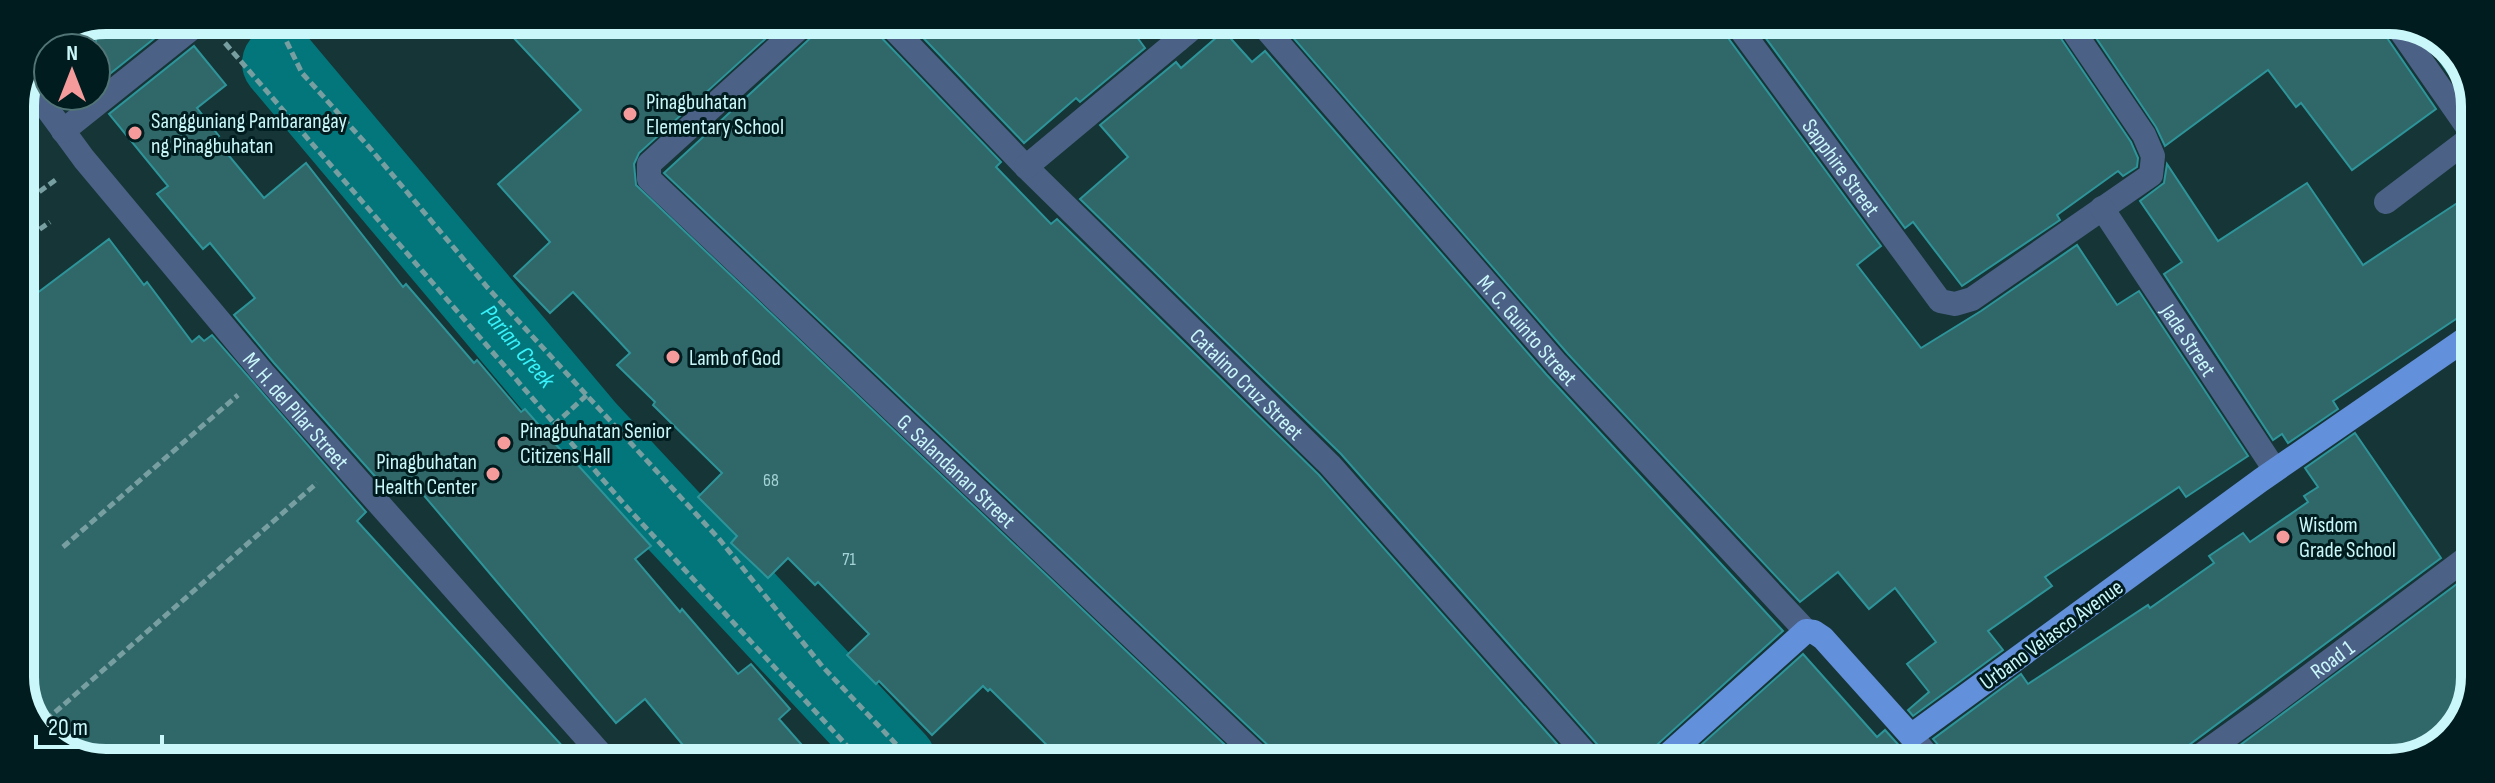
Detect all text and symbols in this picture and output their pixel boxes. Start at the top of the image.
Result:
north arrow [32,32,112,112]
text: N [66,40,78,67]
place label: Pinagbuhatan Elementary School [646,89,784,141]
marker: Pinagbuhatan Elementary School [621,105,639,123]
place label: Sangguniang Pambarangay ng Pinagbuhatan [151,108,348,160]
street label: Sapphire Street [1796,114,1885,222]
marker: Sangguniang Pambarangay ng Pinagbuhatan [126,124,144,142]
street label: M. C. Guinto Street [1471,270,1583,392]
water label: Parian Creek [475,299,562,395]
street label: Jade Street [2154,299,2222,382]
street label: Catalino Cruz Street [1184,323,1309,447]
place label: Lamb of God [689,345,781,372]
street label: M. H. del Pilar Street [236,347,354,476]
marker: Lamb of God [664,348,682,366]
street label: G. Salandanan Street [891,409,1021,535]
place label: Pinagbuhatan Senior Citizens Hall [520,418,671,470]
marker: Pinagbuhatan Senior Citizens Hall [495,434,513,452]
place label: Pinagbuhatan Health Center [374,449,477,501]
marker: Pinagbuhatan Health Center [484,465,502,483]
house number: 68 [763,470,779,491]
place label: Wisdom Grade School [2299,512,2396,564]
marker: Wisdom Grade School [2274,528,2292,546]
house number: 71 [842,549,856,570]
street label: Urbano Velasco Avenue [1975,574,2129,696]
street label: Road 1 [2306,635,2360,685]
scale bar [36,699,162,749]
text: 20 m [48,713,88,742]

